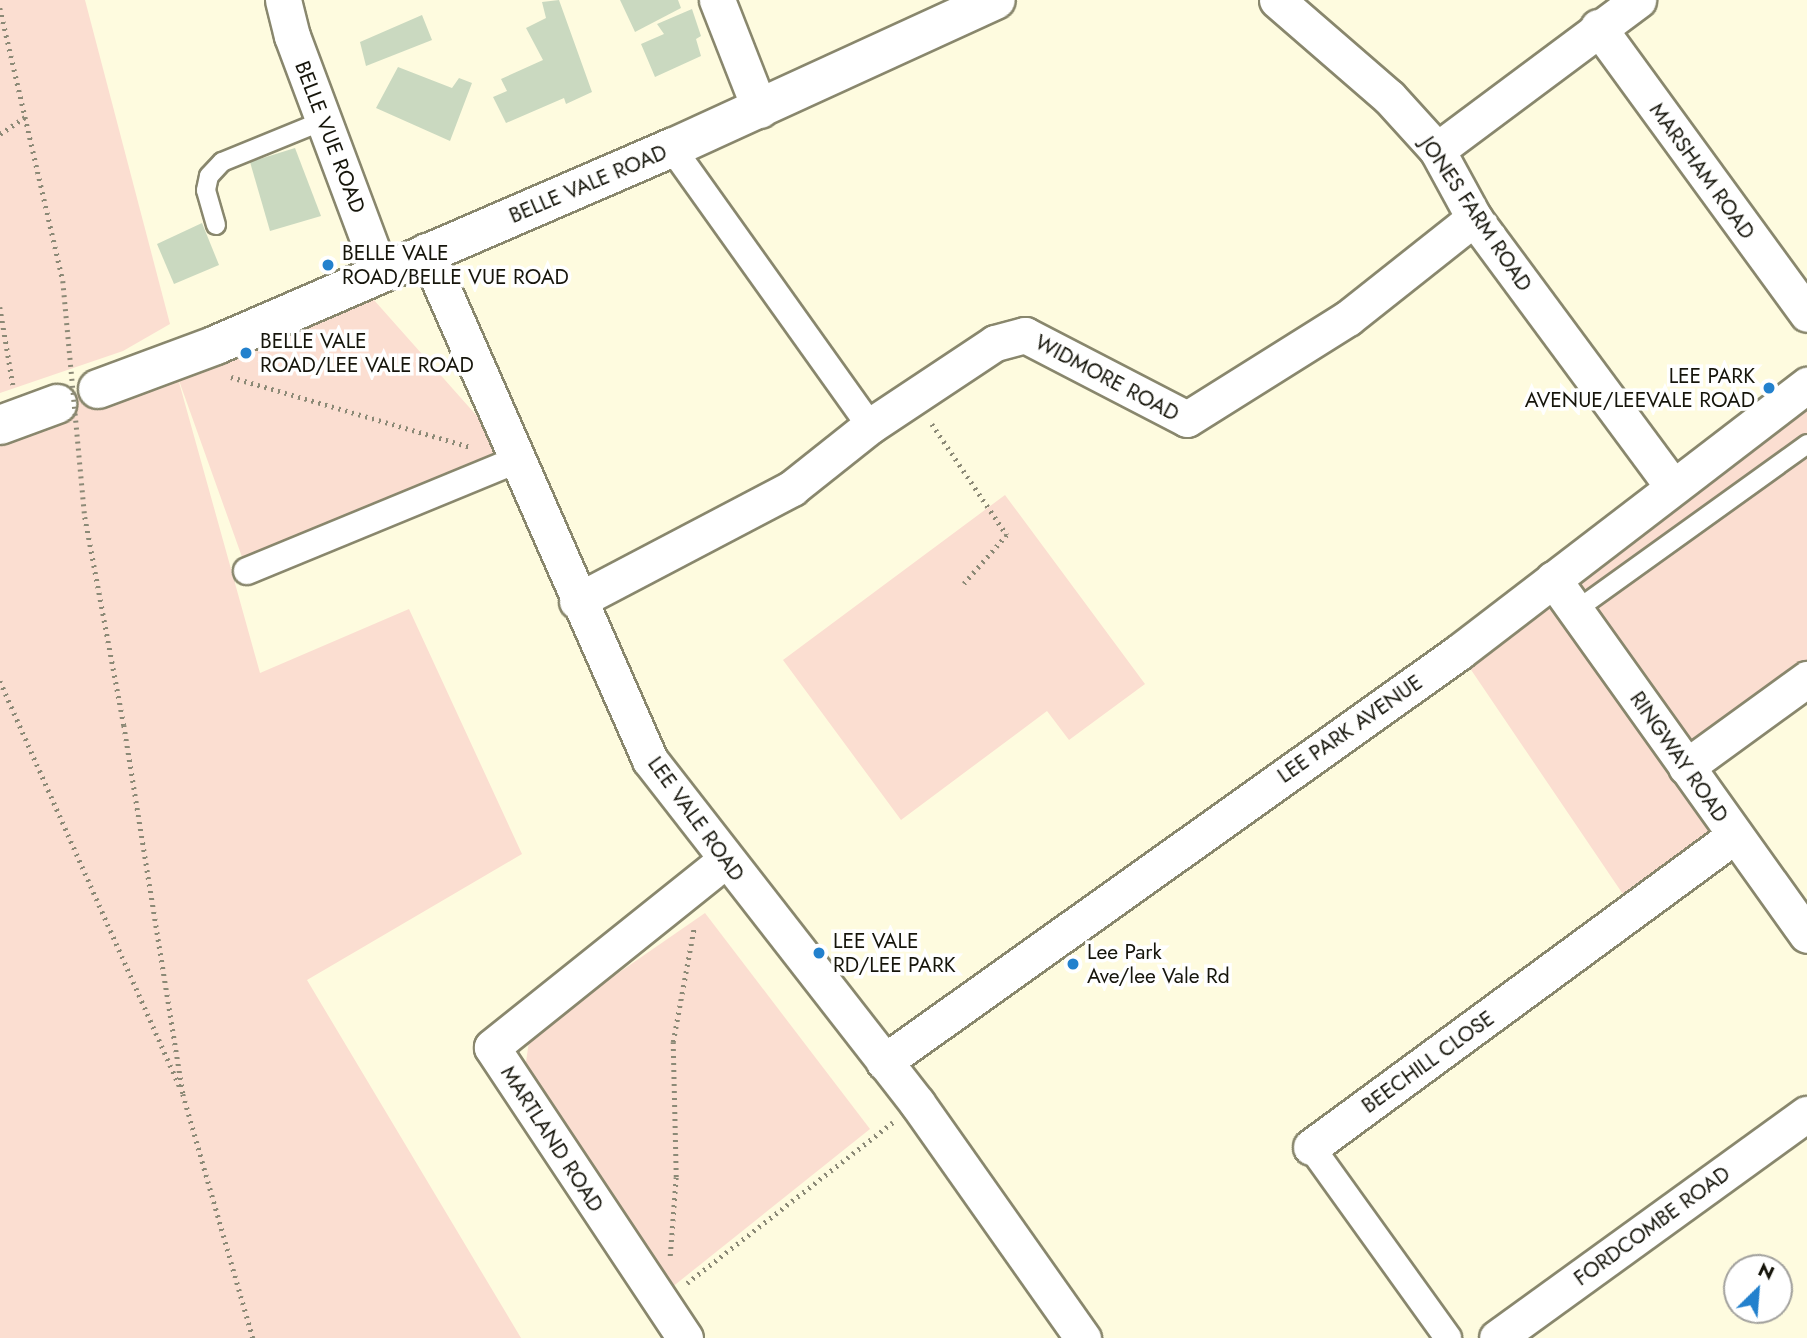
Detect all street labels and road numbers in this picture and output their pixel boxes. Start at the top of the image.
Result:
street label: BELLE VUE ROAD [289,57,371,217]
street label: MARSHAM ROAD [1644,98,1760,244]
street label: JONES FARM ROAD [1415,132,1537,296]
street label: BELLE VALE ROAD [505,139,671,229]
street label: WIDMORE ROAD [1031,329,1183,427]
street label: LEE PARK AVENUE [1273,670,1427,788]
street label: RINGWAY ROAD [1625,687,1733,827]
street label: LEE VALE ROAD [642,752,750,886]
street label: BEECHILL CLOSE [1357,1006,1499,1118]
street label: MARTLAND ROAD [495,1061,609,1217]
street label: FORDCOMBE ROAD [1569,1161,1735,1291]

